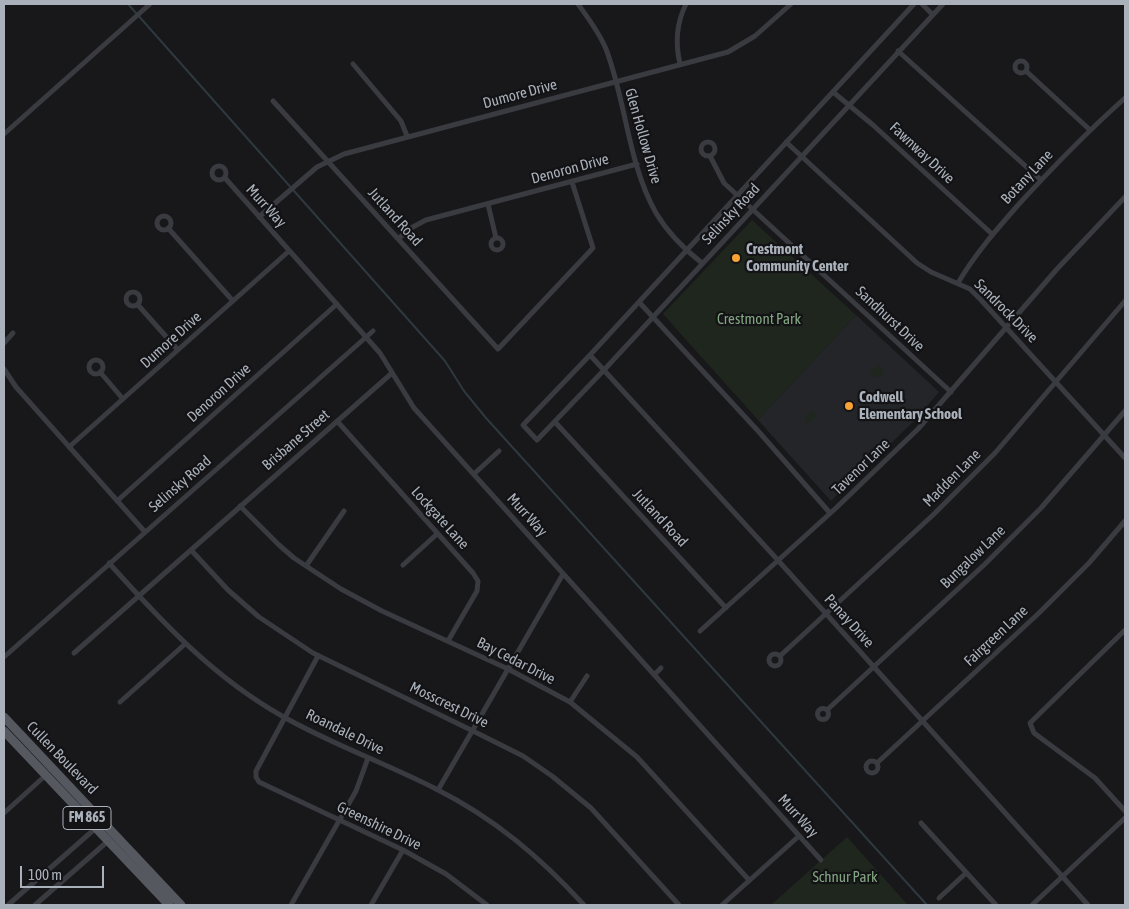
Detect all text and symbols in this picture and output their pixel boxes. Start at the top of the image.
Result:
street label: Dumore Drive [481,75,559,113]
street label: Glen Hollow Drive [621,86,665,186]
street label: Fawnway Drive [886,118,958,188]
street label: Botany Lane [997,146,1057,208]
street label: Denoron Drive [529,150,611,188]
street label: Selinsky Road [698,180,764,248]
street label: Murr Way [242,181,290,231]
street label: Jutland Road [364,184,426,250]
place label: Crestmont Community Center [746,240,848,275]
marker: Crestmont Community Center [730,252,742,264]
street label: Sandrock Drive [970,275,1042,347]
street label: Sandhurst Drive [852,283,928,355]
street label: Dumore Drive [137,308,205,372]
park label: Crestmont Park [717,310,801,328]
street label: Denoron Drive [183,360,255,426]
place label: Codwell Elementary School [859,388,962,423]
marker: Codwell Elementary School [843,400,855,412]
street label: Brisbane Street [259,406,333,474]
street label: Tavenor Lane [828,435,894,499]
street label: Madden Lane [919,445,985,511]
street label: Selinsky Road [145,452,215,516]
street label: Lockgate Lane [407,483,473,553]
street label: Jutland Road [629,485,691,551]
street label: Murr Way [503,490,551,540]
street label: Bungalow Lane [937,522,1009,592]
street label: Panay Drive [820,591,878,651]
street label: Fairgreen Lane [960,602,1032,670]
street label: Bay Cedar Drive [474,634,558,688]
street label: Mosscrest Drive [407,678,491,732]
street label: Roandale Drive [303,705,387,759]
street label: Cullen Boulevard [23,718,101,798]
street label: Murr Way [774,791,822,841]
street label: Greenshire Drive [334,798,424,854]
road number: FM 865 [63,806,111,830]
scale bar [22,856,106,888]
text: 100 m [28,866,62,883]
park label: Schnur Park [812,868,878,886]

